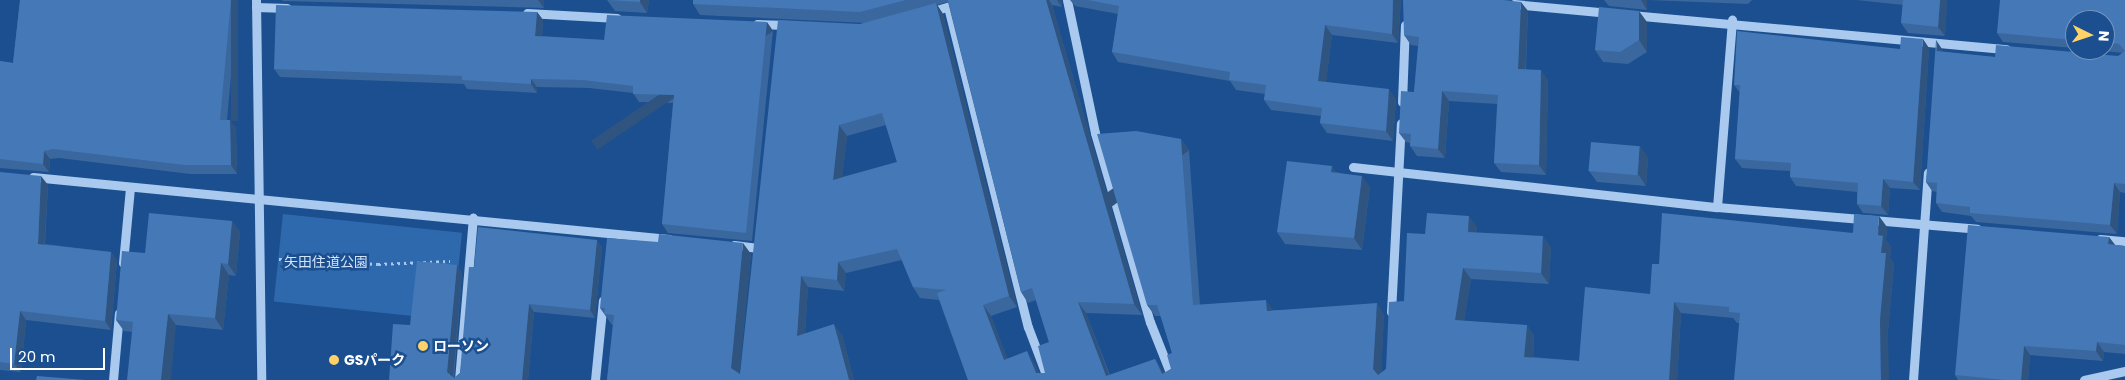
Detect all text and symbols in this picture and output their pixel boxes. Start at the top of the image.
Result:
north arrow [2065,10,2115,60]
text: N [2094,30,2114,42]
park label: 矢田住道公園 [284,254,368,270]
scale bar [12,338,108,370]
place label: ローソン [433,338,489,354]
marker: ローソン [417,340,429,352]
text: 20 m [18,346,56,367]
place label: GSパーク [344,352,405,368]
marker: GSパーク [328,354,340,366]

